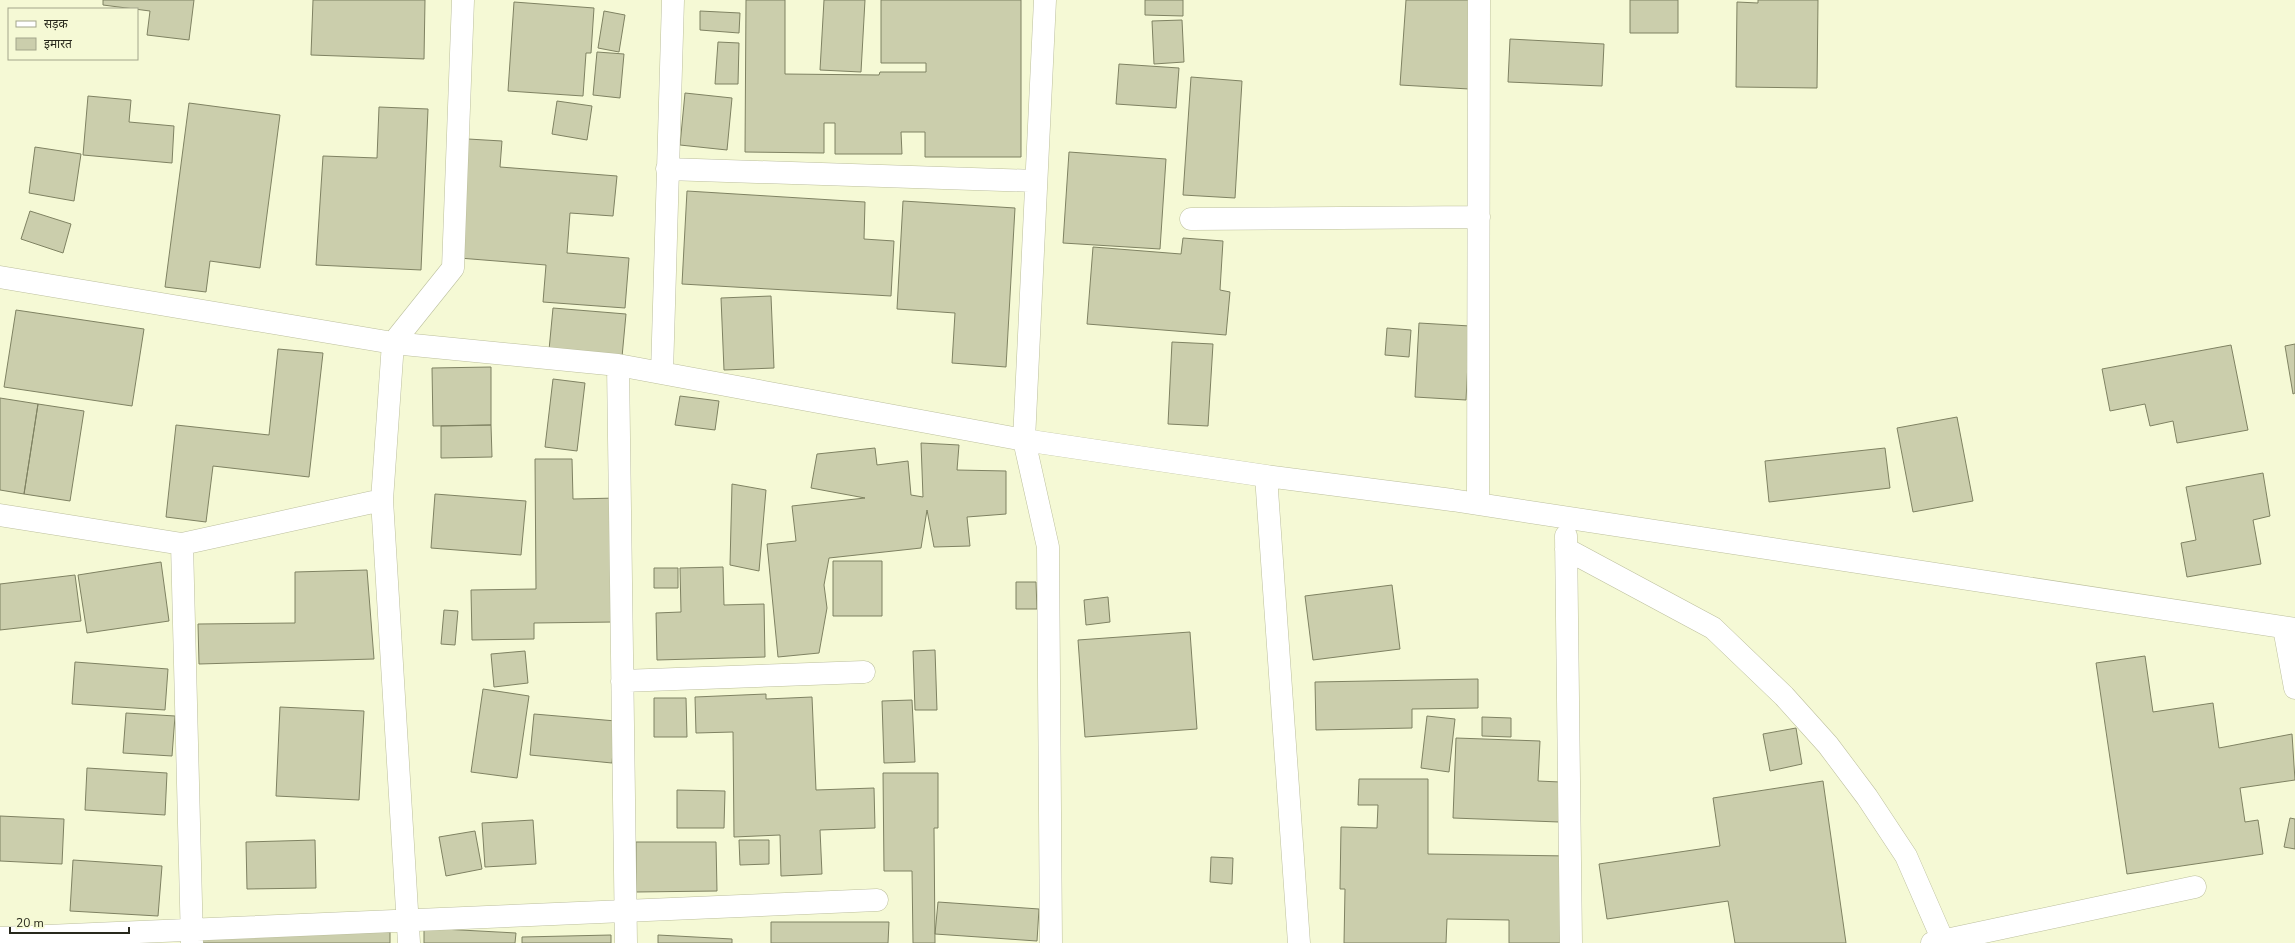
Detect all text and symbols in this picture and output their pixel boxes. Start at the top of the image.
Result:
legend [8,8,138,60]
text: सड़क [44,16,69,32]
text: इमारत [44,36,73,52]
scale bar [10,909,129,935]
text: 20 m [16,915,44,931]

